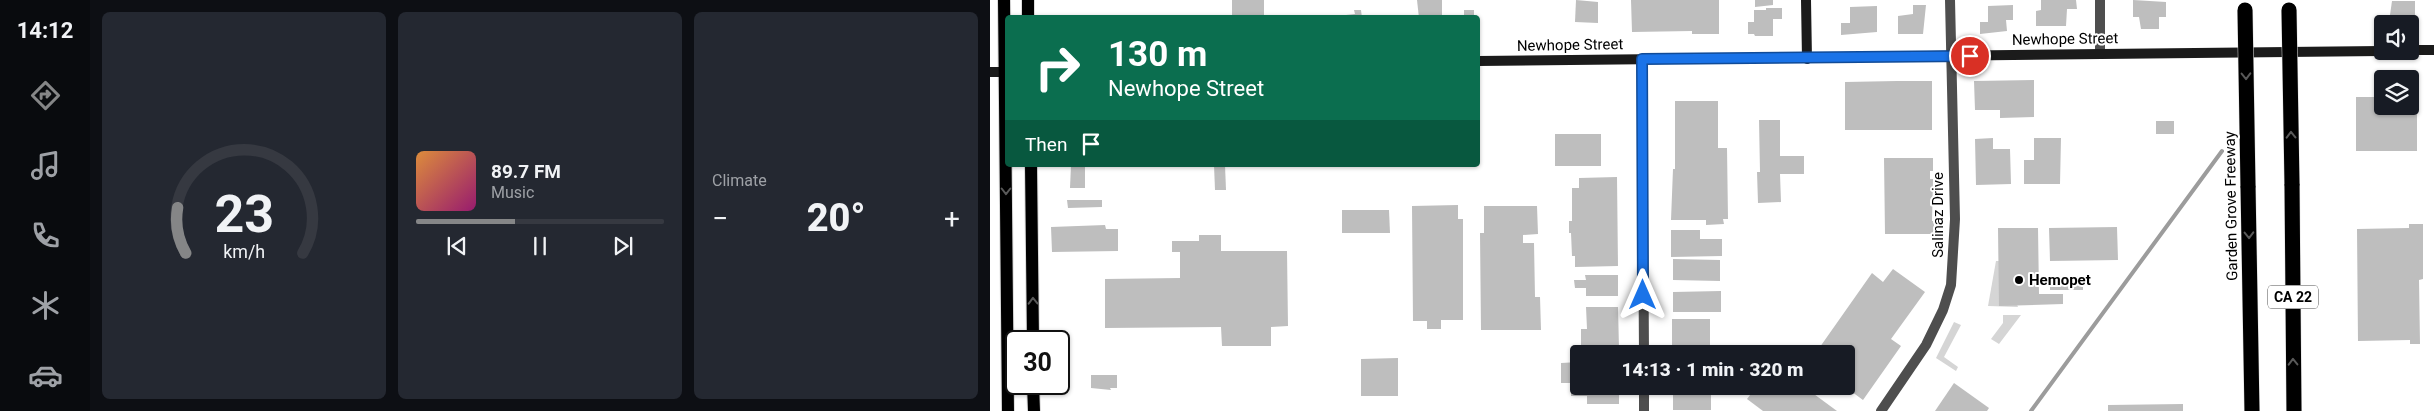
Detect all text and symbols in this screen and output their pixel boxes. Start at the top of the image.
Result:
map controls [2374,15,2419,115]
button: sound [2374,15,2419,60]
text: 14:12 [17,18,73,43]
street label: Newhope Street [2012,29,2118,49]
text: 130 m [1108,34,1207,75]
icon: right [1025,35,1090,100]
street label: Newhope Street [1517,35,1623,55]
pin [1949,35,1991,77]
icon: arrive [1956,42,1984,70]
button: layers [2374,70,2419,115]
one-way arrow [2241,73,2252,81]
text: Newhope Street [1108,76,1264,101]
icon: directions [28,78,63,113]
icon: arrive [1077,130,1105,158]
street label: Garden Grove Freeway [2221,131,2241,281]
one-way arrow [2286,131,2296,138]
text: Then [1025,133,1067,156]
icon: music [28,148,63,183]
text: 89.7 FM [491,160,561,183]
text: Climate [712,171,767,190]
street label: Salinaz Drive [1929,172,1947,258]
text: Music [491,183,534,202]
text: 23 [214,184,274,245]
one-way arrow [1001,188,1011,195]
text: 20° [807,196,865,240]
text: − [712,202,728,235]
text: + [944,202,960,235]
icon: phone [28,218,63,253]
one-way arrow [2244,231,2254,239]
icon: previous [443,232,471,260]
icon: pause [526,232,554,260]
icon: next [609,232,637,260]
text: km/h [223,241,265,262]
position arrow [1616,268,1668,320]
place label: Hemopet [2029,271,2091,289]
marker: Hemopet [2013,274,2025,286]
road number: CA 22 [2268,286,2318,308]
icon: climate [28,288,63,323]
one-way arrow [1027,296,1038,304]
speed limit sign: 30 [1005,330,1070,395]
icon: car [28,358,63,393]
text: 14:13 · 1 min · 320 m [1621,358,1804,381]
one-way arrow [2288,358,2298,366]

